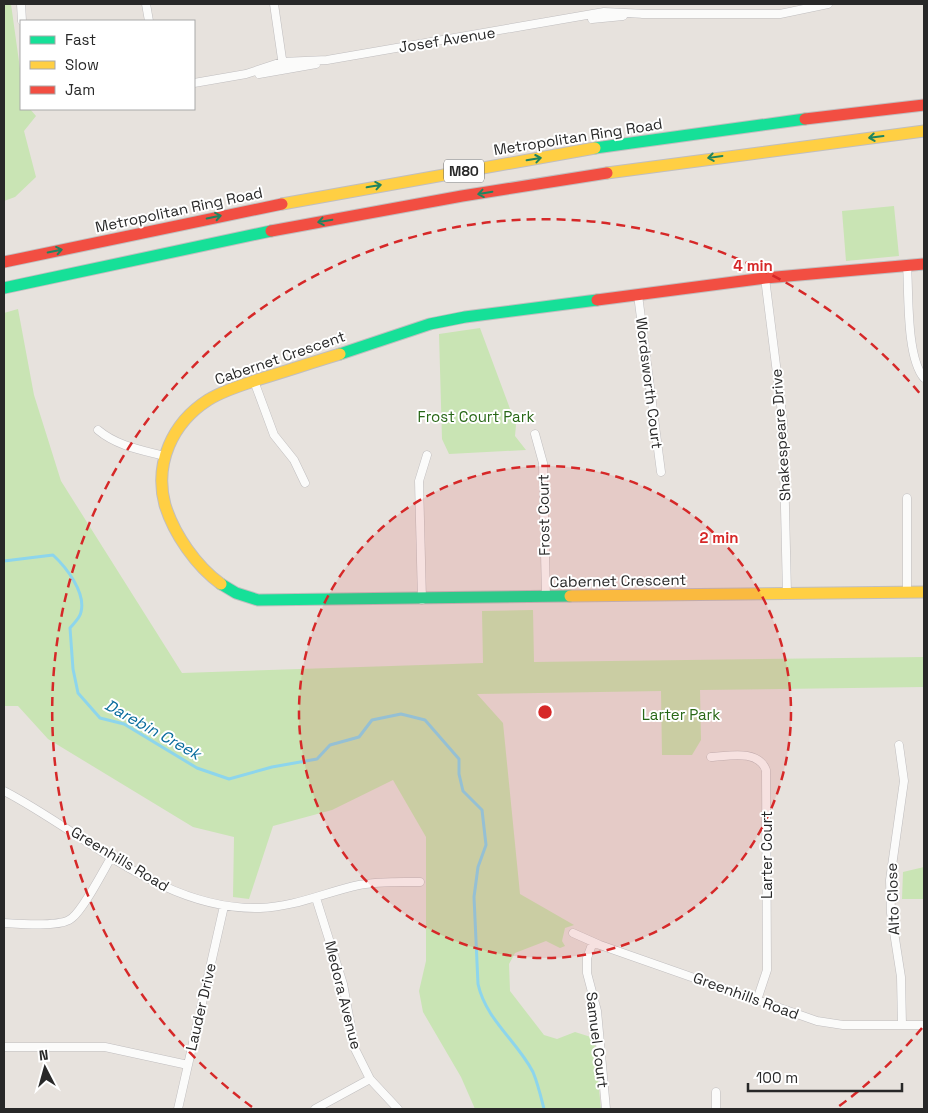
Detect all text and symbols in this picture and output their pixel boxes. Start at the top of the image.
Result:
legend [20,20,195,110]
street label: Josef Avenue [397,22,497,57]
text: Fast [65,30,96,49]
text: Slow [65,55,99,74]
text: Jam [65,80,95,99]
street label: Metropolitan Ring Road [492,114,664,159]
one-way arrow [868,132,884,141]
one-way arrow [707,153,723,163]
one-way arrow [526,154,542,164]
road number: M80 [444,160,484,182]
one-way arrow [365,181,381,191]
street label: Metropolitan Ring Road [93,182,264,237]
one-way arrow [477,188,493,198]
one-way arrow [206,212,222,221]
one-way arrow [317,217,333,226]
one-way arrow [47,246,63,255]
text: 4 min [733,256,773,275]
street label: Wordsworth Court [632,316,667,450]
street label: Cabernet Crescent [212,326,348,389]
street label: Shakespeare Drive [766,368,795,502]
park label: Frost Court Park [418,407,534,426]
street label: Frost Court [533,474,554,556]
text: 2 min [700,528,738,547]
street label: Cabernet Crescent [550,570,687,591]
water label: Darebin Creek [101,694,207,766]
centre of rings [536,703,554,721]
park label: Larter Park [642,705,720,724]
street label: Larter Court [757,811,776,899]
street label: Greenhills Road [68,822,173,895]
street label: Alto Close [882,862,903,935]
street label: Medora Avenue [321,939,366,1051]
street label: Lauder Drive [181,961,220,1053]
street label: Greenhills Road [691,968,802,1023]
street label: Samuel Court [582,991,613,1089]
north arrow [20,1043,70,1093]
text: N [38,1046,49,1065]
scale bar [748,1060,902,1092]
text: 100 m [756,1068,798,1087]

